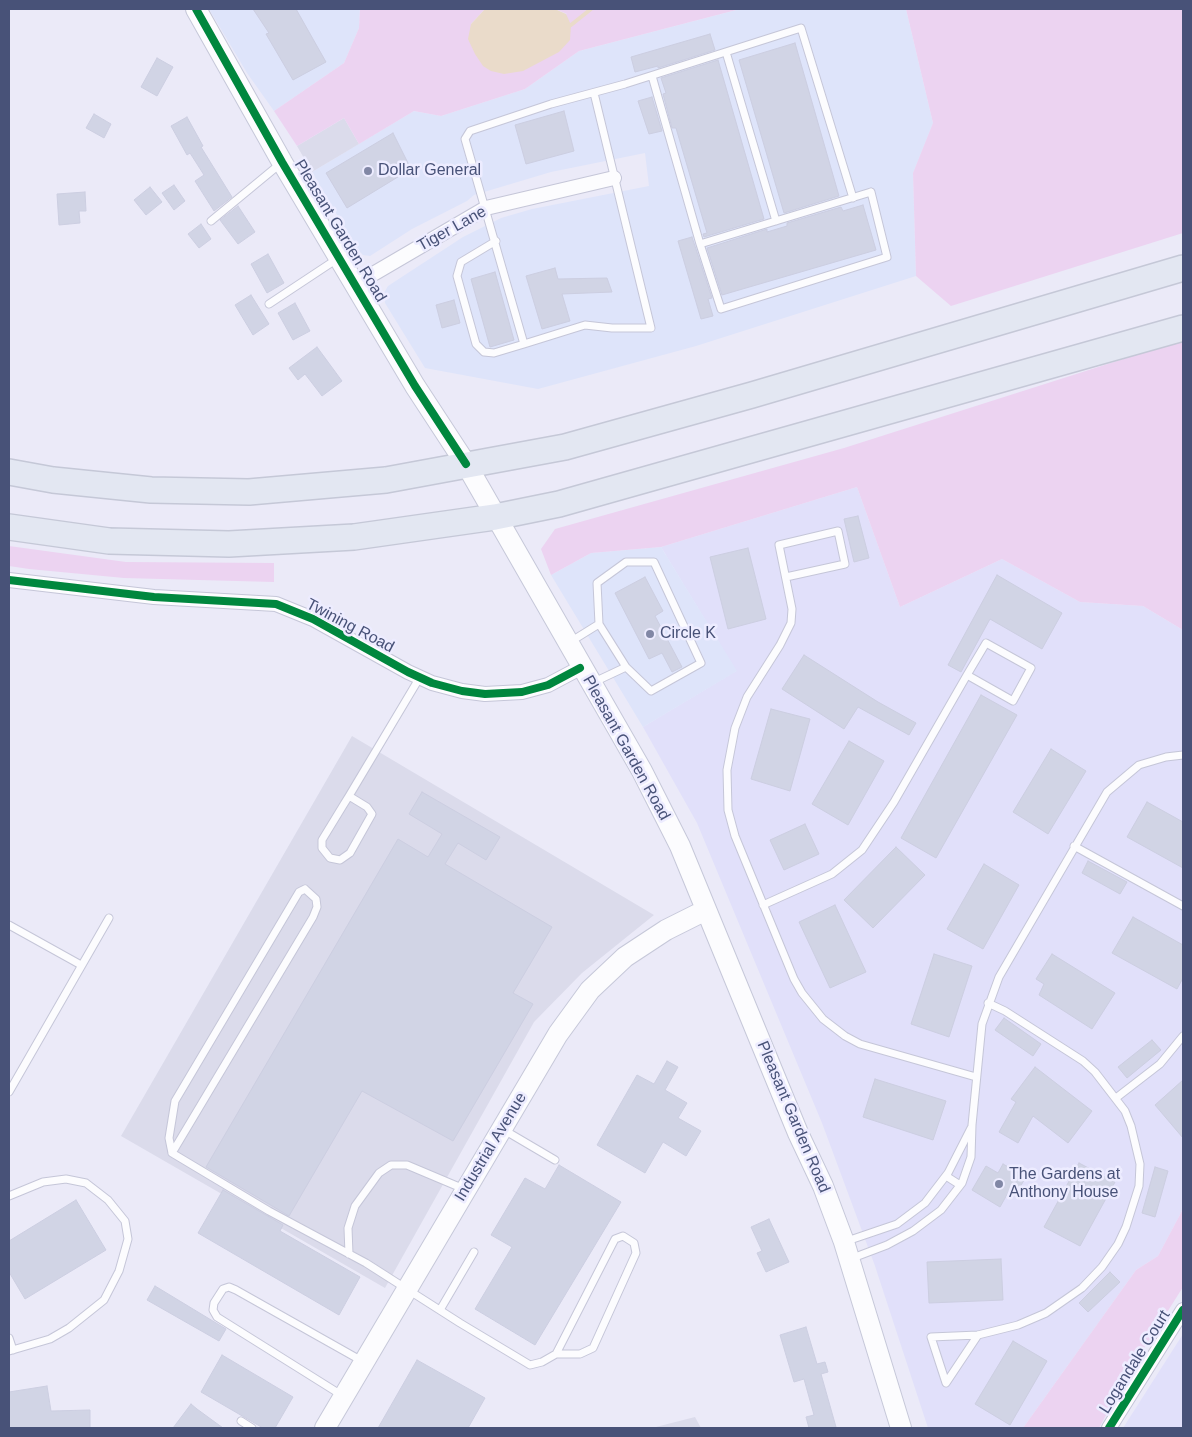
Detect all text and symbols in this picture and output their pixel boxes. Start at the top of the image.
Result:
street label: Pleasant Garden Road [290,156,390,306]
place label: Dollar General [378,161,481,181]
marker: Dollar General [362,165,374,177]
street label: Tiger Lane [414,202,490,256]
street label: Twining Road [303,595,397,657]
place label: Circle K [660,624,716,644]
marker: Circle K [644,628,656,640]
street label: Pleasant Garden Road [578,672,674,824]
street label: Pleasant Garden Road [752,1038,834,1196]
street label: Industrial Avenue [451,1089,531,1205]
place label: The Gardens at Anthony House [1009,1165,1120,1203]
marker: The Gardens at Anthony House [993,1178,1005,1190]
street label: Logandale Court [1096,1307,1174,1417]

